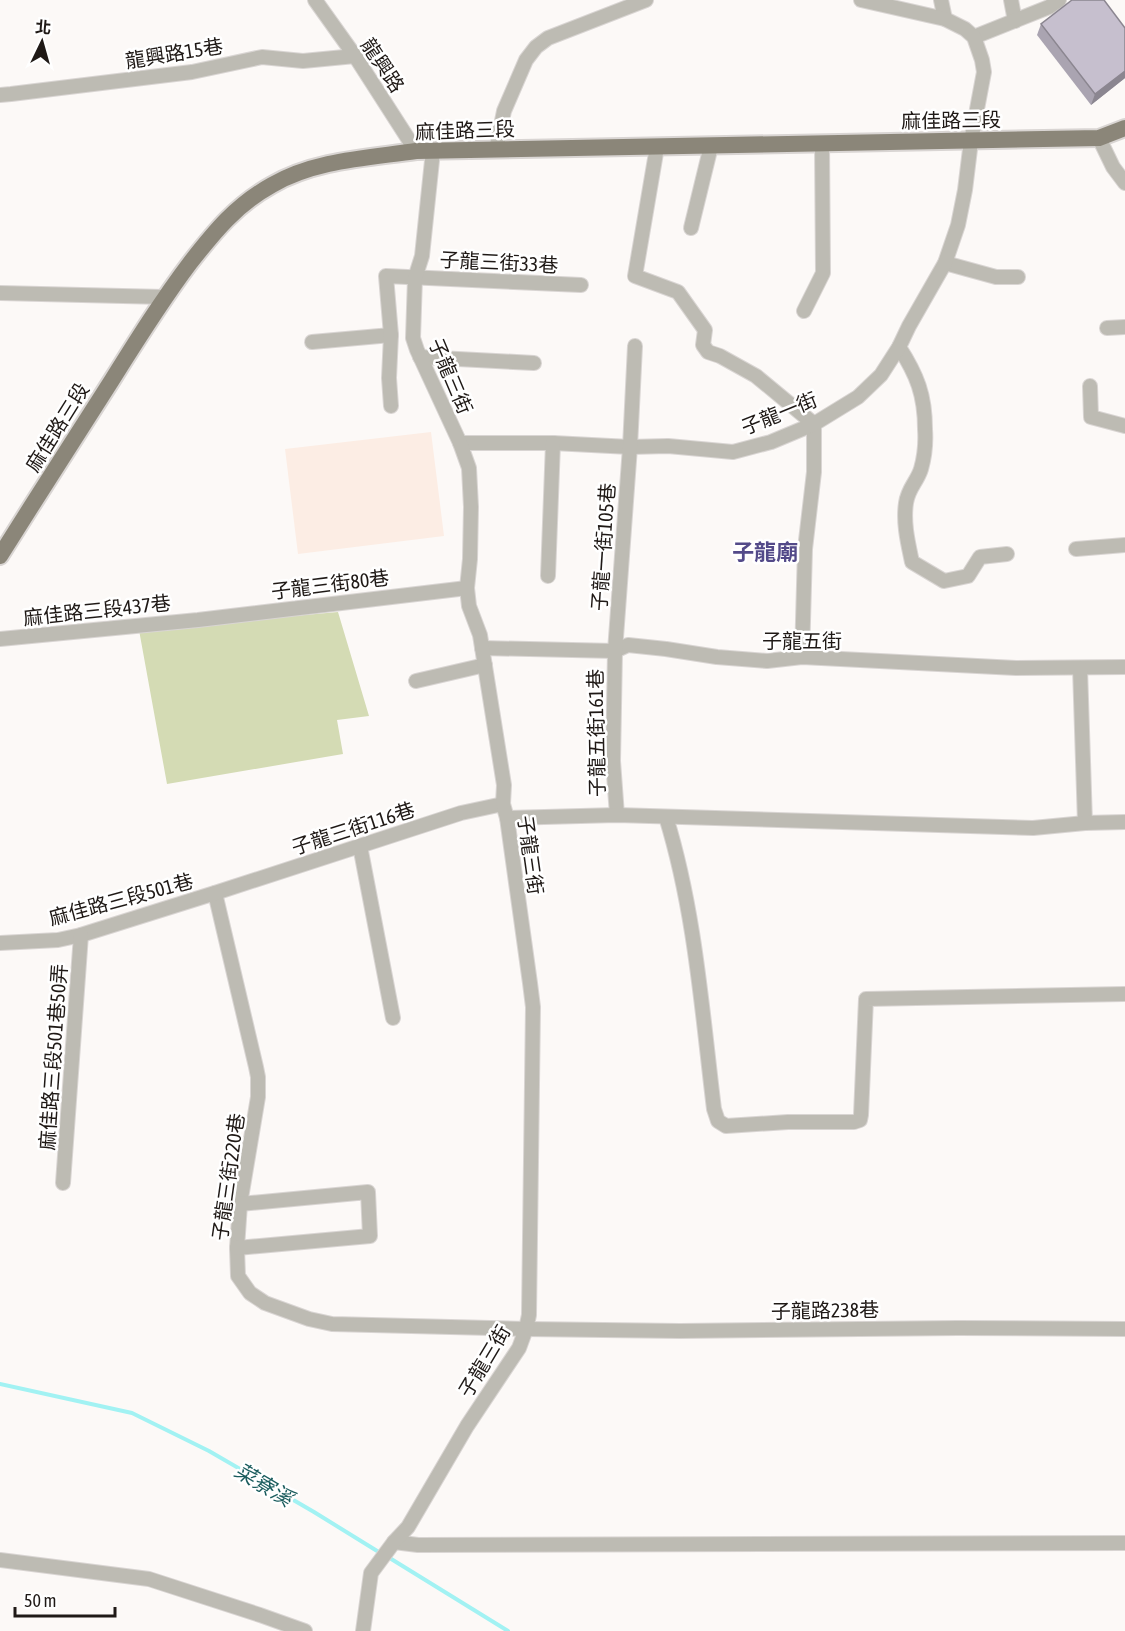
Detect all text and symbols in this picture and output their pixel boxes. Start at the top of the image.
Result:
north arrow [12,12,72,72]
text: 北 [35,17,52,37]
street label: 龍興路15巷 [123,34,225,72]
street label: 龍興路 [357,34,409,96]
street label: 麻佳路三段 [901,108,1001,132]
street label: 麻佳路三段 [415,117,515,143]
street label: 子龍三街33巷 [439,247,559,277]
street label: 子龍三街 [425,335,477,417]
street label: 麻佳路三段 [21,379,93,475]
street label: 子龍一街 [738,387,820,439]
street label: 子龍一街105巷 [587,482,619,612]
district label: 子龍廟 [732,539,798,565]
street label: 子龍三街80巷 [270,565,390,603]
street label: 麻佳路三段437巷 [22,591,172,629]
street label: 子龍五街 [762,629,842,652]
street label: 子龍五街161巷 [583,669,609,797]
street label: 子龍三街116巷 [288,797,418,859]
street label: 子龍三街 [514,814,548,896]
street label: 麻佳路三段501巷 [46,869,196,929]
street label: 麻佳路三段501巷50弄 [35,963,71,1151]
street label: 子龍三街220巷 [208,1112,248,1242]
street label: 子龍路238巷 [771,1298,879,1322]
street label: 子龍三街 [454,1321,514,1401]
water label: 菜寮溪 [231,1457,300,1512]
scale bar [15,1580,116,1618]
text: 50 m [24,1590,56,1611]

